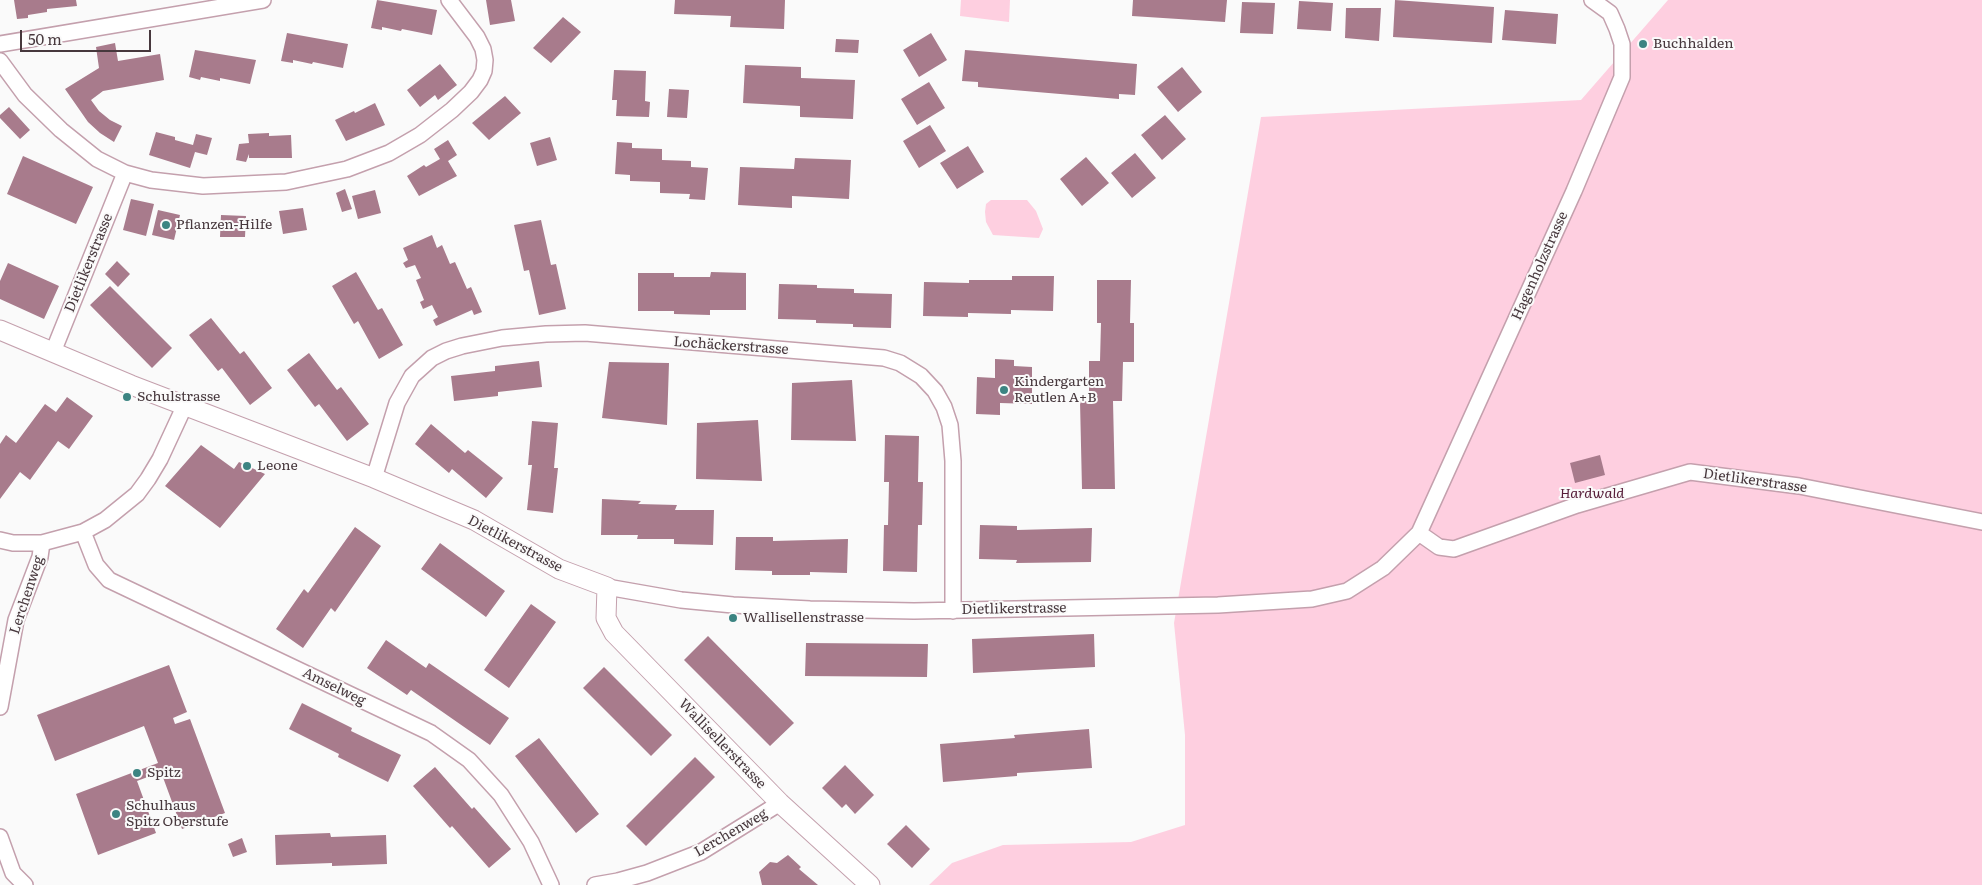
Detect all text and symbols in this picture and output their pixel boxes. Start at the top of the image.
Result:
scale bar [22,20,154,52]
text: 50 m [28,27,62,50]
place label: Buchhalden [1653,36,1733,52]
marker: Buchhalden [1637,38,1649,50]
street label: Hagenholzstrasse [1508,209,1572,323]
street label: Dietlikerstrasse [62,211,116,315]
place label: Pflanzen-Hilfe [176,217,272,233]
marker: Pflanzen-Hilfe [160,219,172,231]
street label: Lochäckerstrasse [673,334,789,358]
place label: Kindergarten Reutlen A+B [1014,374,1104,407]
marker: Kindergarten Reutlen A+B [998,384,1010,396]
place label: Schulstrasse [137,389,220,405]
marker: Schulstrasse [121,391,133,403]
place label: Leone [257,458,298,474]
marker: Leone [241,460,253,472]
street label: Dietlikerstrasse [1702,465,1808,497]
park label: Hardwald [1560,486,1624,502]
street label: Dietlikerstrasse [465,512,565,576]
street label: Lerchenweg [6,554,48,636]
street label: Dietlikerstrasse [961,600,1067,618]
place label: Wallisellenstrasse [743,610,864,626]
marker: Wallisellenstrasse [727,612,739,624]
street label: Amselweg [300,664,368,710]
street label: Wallisellerstrasse [675,696,769,792]
place label: Spitz [147,765,181,781]
marker: Spitz [131,767,143,779]
place label: Schulhaus Spitz Oberstufe [126,798,229,830]
street label: Lerchenweg [692,805,770,861]
marker: Schulhaus Spitz Oberstufe [110,808,122,820]

